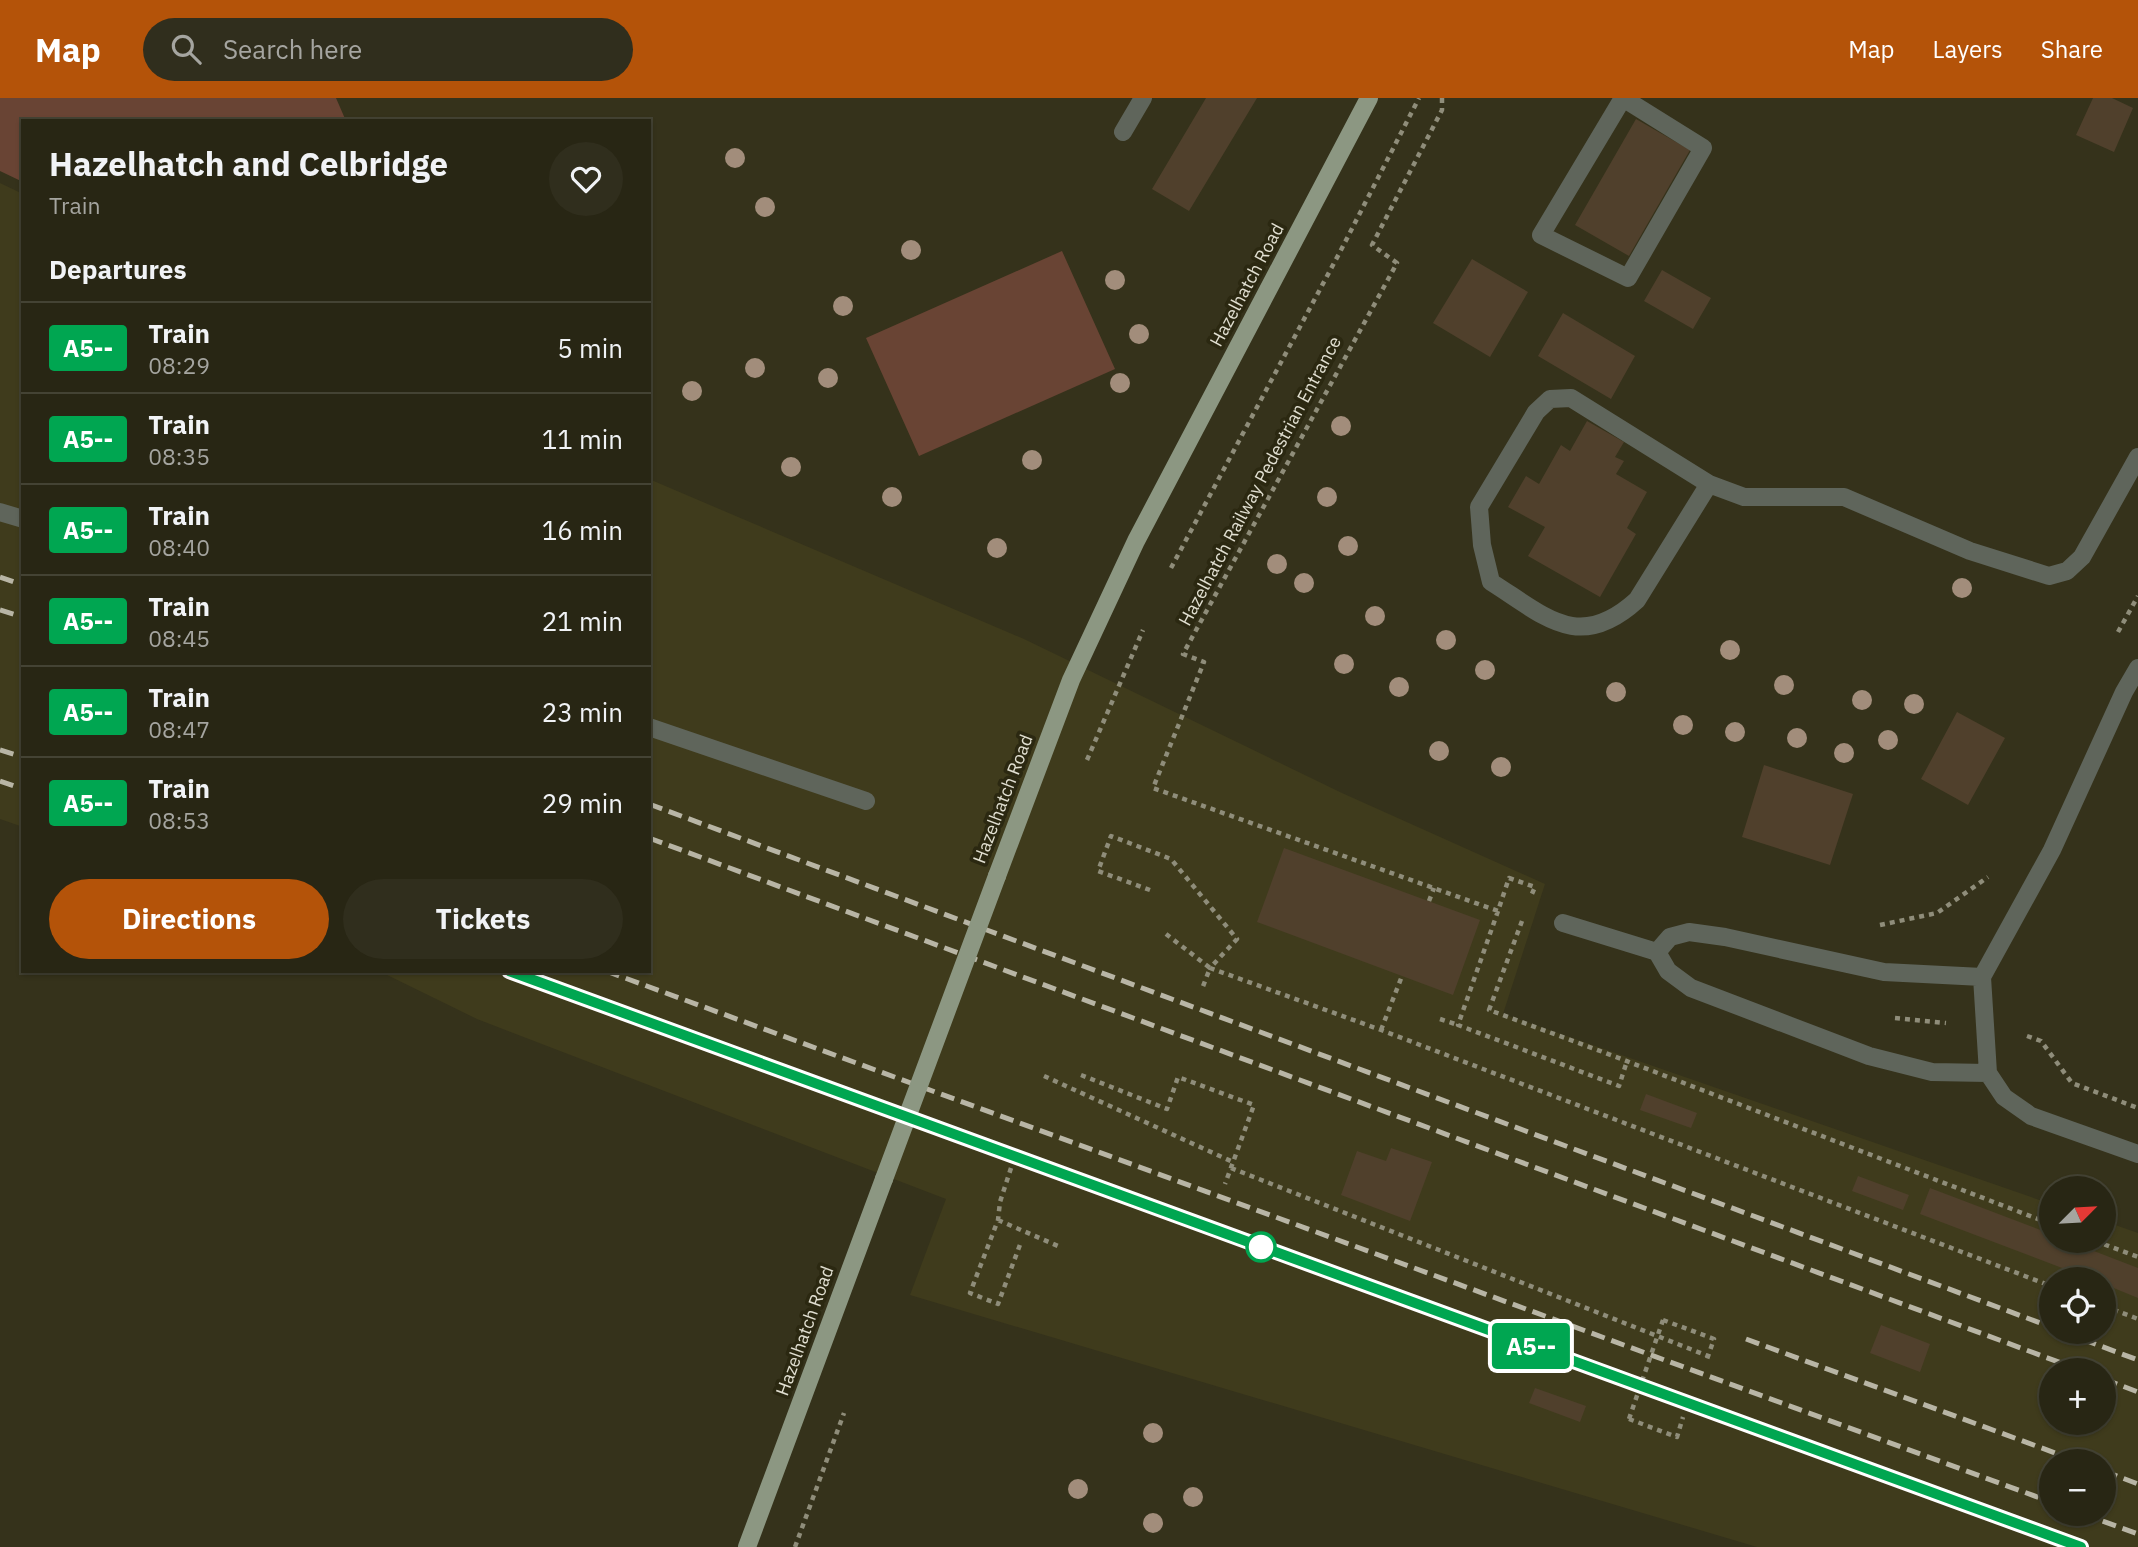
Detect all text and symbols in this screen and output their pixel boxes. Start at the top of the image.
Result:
search box [143,18,633,81]
text: Map [35,28,101,71]
icon: search [167,30,205,68]
text: Search here [223,32,362,66]
text: Map [1848,33,1895,65]
text: Layers [1933,33,2003,65]
text: Share [2041,33,2103,65]
text: Hazelhatch and Celbridge [49,142,448,185]
button: heart [549,142,623,216]
text: Train [49,190,101,220]
street label: Hazelhatch Road [1204,219,1289,350]
text: Departures [49,252,187,286]
text: Train [148,316,210,350]
text: 5 min [557,331,623,365]
text: A5-- [63,332,113,364]
street label: Hazelhatch Railway Pedestrian Entrance [1173,332,1346,630]
text: 08:29 [148,350,210,380]
text: Train [148,407,210,441]
text: 11 min [542,422,623,456]
text: A5-- [63,423,113,455]
text: 08:35 [148,441,210,471]
text: Train [148,498,210,532]
text: 16 min [542,513,623,547]
text: A5-- [63,514,113,546]
text: 08:40 [148,532,210,562]
text: Train [148,589,210,623]
text: 21 min [542,604,623,638]
text: A5-- [63,605,113,637]
text: 08:45 [148,623,210,653]
text: Train [148,680,210,714]
text: 23 min [542,695,623,729]
text: A5-- [63,696,113,728]
text: 08:47 [148,714,210,744]
street label: Hazelhatch Road [967,731,1038,867]
text: Train [148,771,210,805]
text: 29 min [542,786,623,820]
text: A5-- [63,787,113,819]
text: 08:53 [148,805,210,835]
button: Directions [49,879,329,959]
button: Tickets [343,879,623,959]
north arrow [2039,1176,2116,1253]
map controls [2039,1176,2116,1526]
unlabelled marker [1246,1232,1276,1262]
street label: Hazelhatch Road [770,1263,839,1399]
button: locate [2039,1267,2116,1344]
line badge: A5-- [1482,1323,1580,1369]
text: A5-- [1506,1330,1556,1362]
button: + [2039,1358,2116,1435]
button: − [2039,1449,2116,1526]

